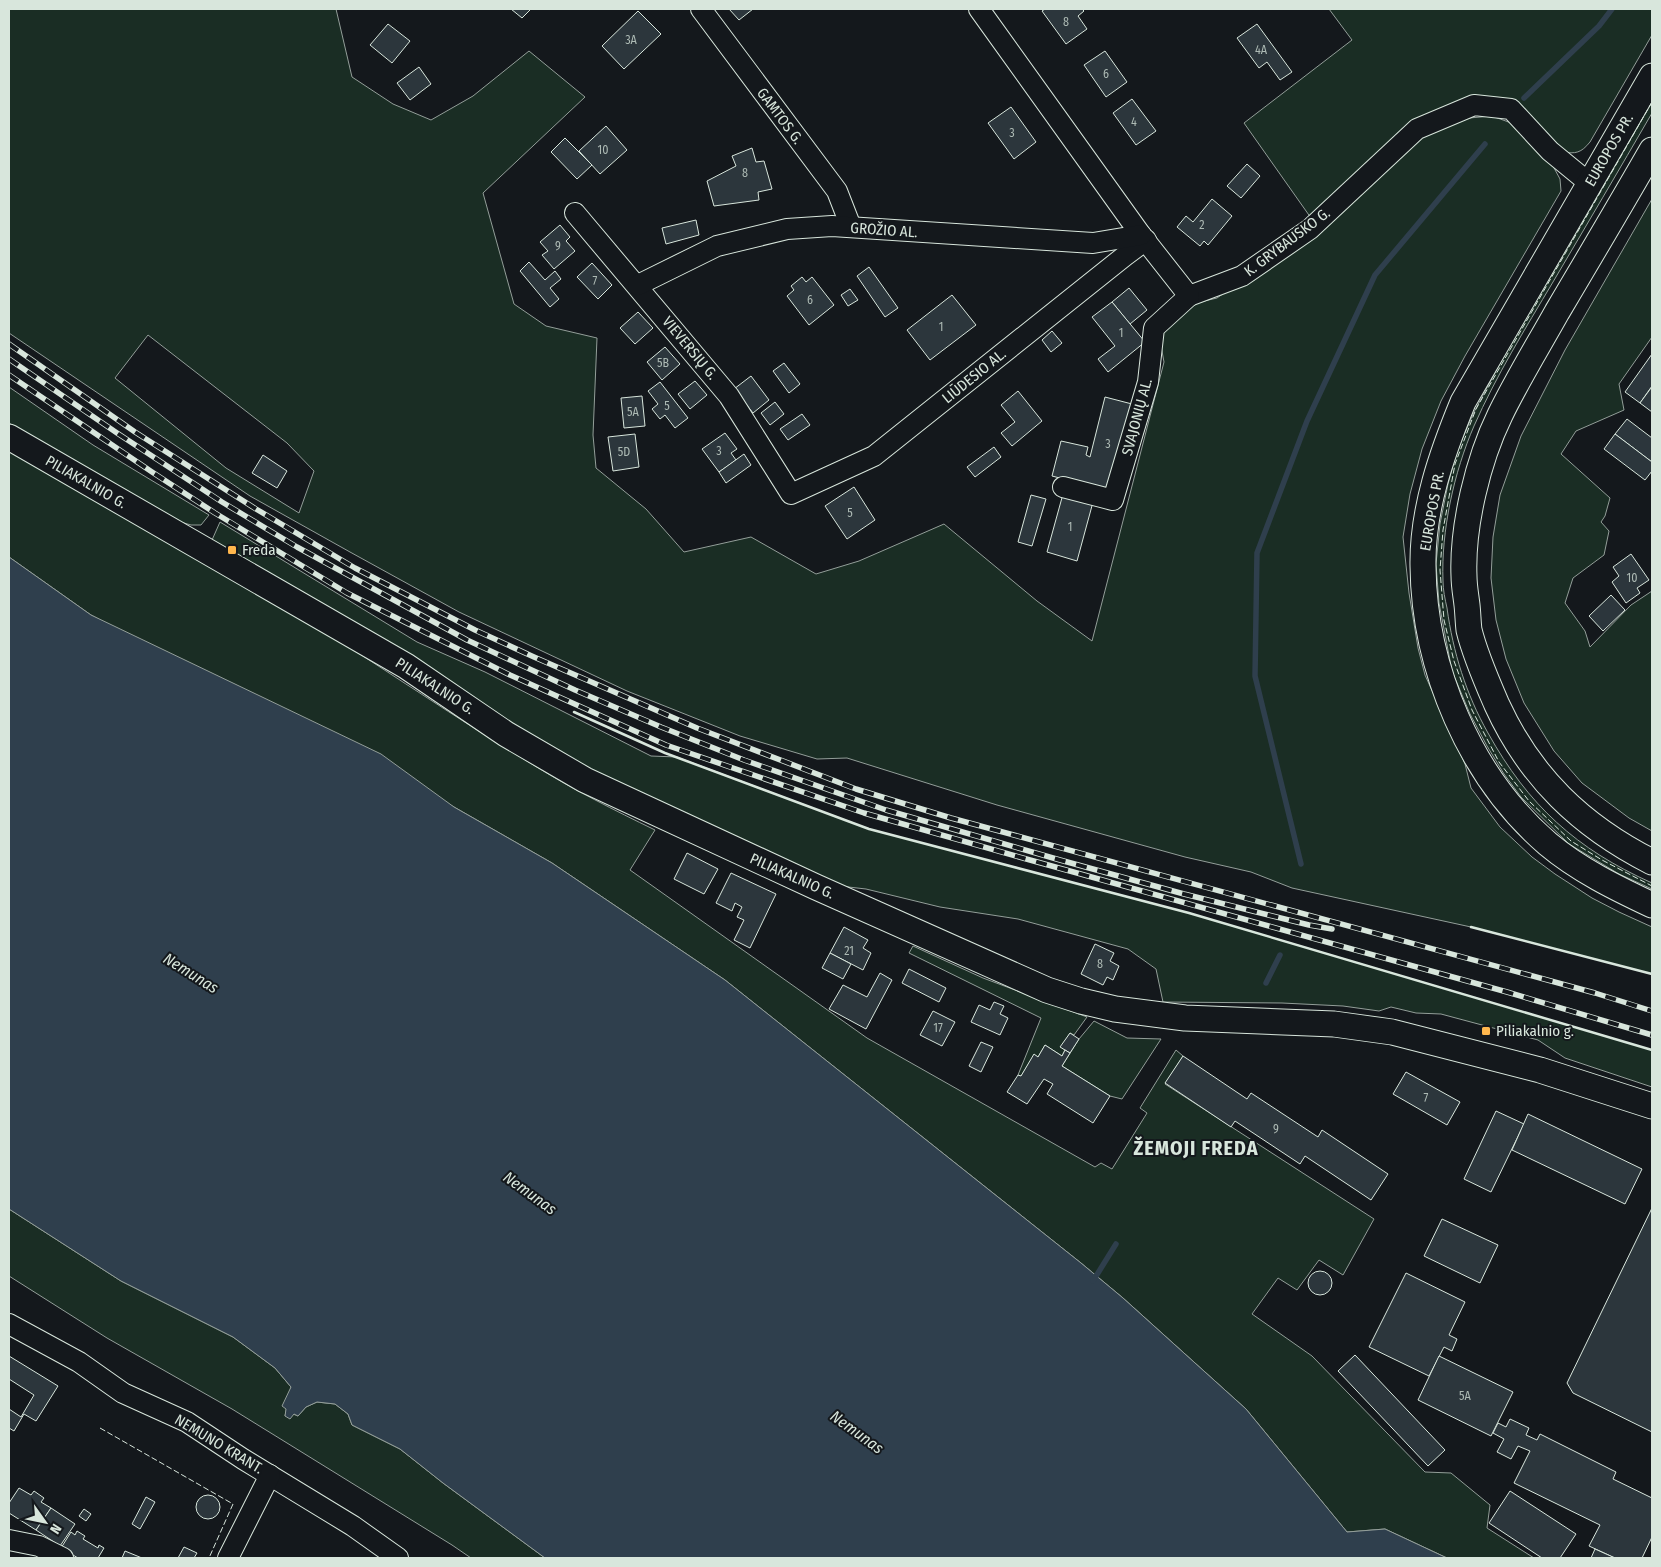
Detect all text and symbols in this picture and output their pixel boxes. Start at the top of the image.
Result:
house number: 8 [1063,15,1069,29]
house number: 3A [625,33,638,47]
house number: 4A [1255,43,1268,57]
house number: 6 [1103,67,1109,81]
street label: GAMTOS G. [753,84,807,148]
street label: EUROPOS PR. [1581,111,1637,189]
house number: 4 [1131,115,1137,129]
house number: 3 [1009,126,1015,140]
house number: 10 [598,143,608,157]
house number: 8 [742,166,748,180]
street label: K. GRYBAUSKO G. [1240,204,1334,280]
house number: 2 [1199,218,1205,232]
street label: GROŽIO AL. [850,219,918,241]
house number: 9 [555,239,561,253]
house number: 7 [593,274,598,288]
house number: 6 [807,293,813,307]
street label: VIEVERSIŲ G. [658,313,722,383]
house number: 1 [939,320,943,334]
house number: 1 [1119,326,1123,340]
street label: LIŪDESIO AL. [938,345,1010,407]
house number: 5B [657,356,669,370]
street label: SVAJONIŲ AL. [1118,376,1156,458]
house number: 5 [664,399,670,413]
house number: 5A [627,405,640,419]
house number: 3 [1105,437,1111,451]
house number: 3 [716,444,722,458]
house number: 5D [618,445,630,459]
street label: PILIAKALNIO G. [42,452,130,512]
street label: EUROPOS PR. [1416,470,1448,552]
house number: 5 [847,506,853,520]
house number: 1 [1068,520,1072,534]
place label: Freda [242,541,276,559]
marker: Freda [226,544,238,556]
house number: 10 [1627,571,1637,585]
street label: PILIAKALNIO G. [392,654,478,718]
street label: PILIAKALNIO G. [747,849,837,903]
house number: 21 [844,944,854,958]
water label: Nemunas [160,949,222,997]
house number: 8 [1097,957,1103,971]
house number: 17 [933,1021,943,1035]
place label: Piliakalnio g. [1496,1022,1574,1040]
marker: Piliakalnio g. [1480,1025,1492,1037]
house number: 7 [1424,1091,1429,1105]
house number: 9 [1273,1122,1279,1136]
district label: ŽEMOJI FREDA [1133,1136,1259,1160]
water label: Nemunas [500,1167,561,1219]
house number: 5A [1459,1389,1472,1403]
water label: Nemunas [827,1406,888,1458]
street label: NEMUNO KRANT. [171,1411,267,1477]
north arrow [20,1497,70,1547]
text: N [46,1521,65,1537]

